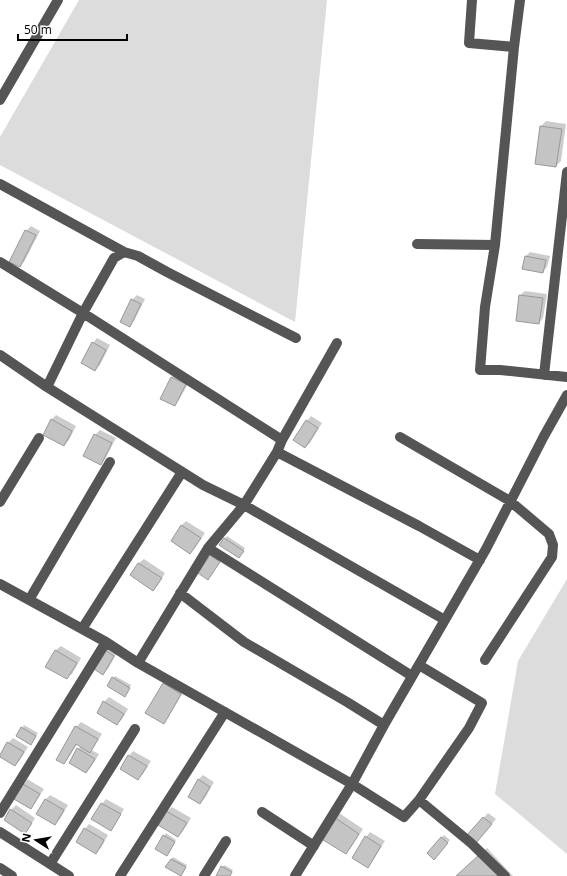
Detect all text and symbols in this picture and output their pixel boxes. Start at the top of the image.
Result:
scale bar [18,16,127,42]
text: 50 m [24,21,52,38]
north arrow [16,820,56,860]
text: N [17,832,34,844]

